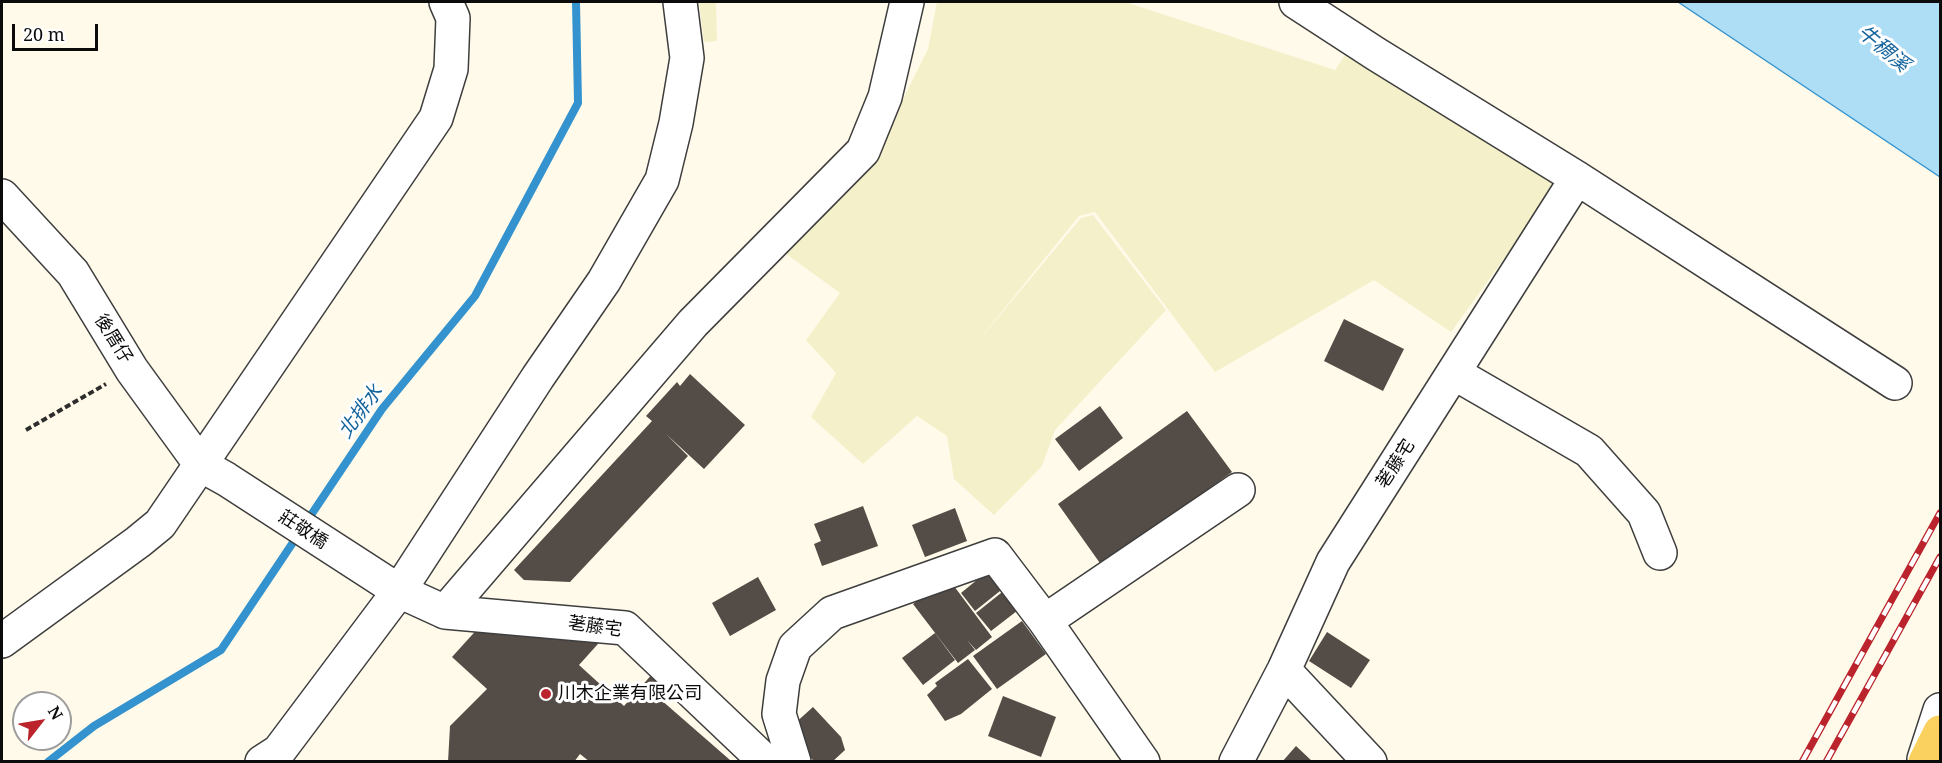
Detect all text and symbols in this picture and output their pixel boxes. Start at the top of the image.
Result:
scale bar [15,12,100,50]
water label: 牛稠溪 [1852,21,1914,77]
text: 20 m [23,22,65,46]
street label: 後厝仔 [90,310,136,368]
water label: 北排水 [334,381,388,443]
street label: 荖藤宅 [1372,435,1420,493]
street label: 莊敬橋 [274,506,332,554]
street label: 荖藤宅 [567,613,623,641]
place label: 川木企業有限公司 [558,683,702,705]
marker: 川木企業有限公司 [539,687,553,701]
north arrow [12,691,72,751]
text: N [43,702,68,724]

